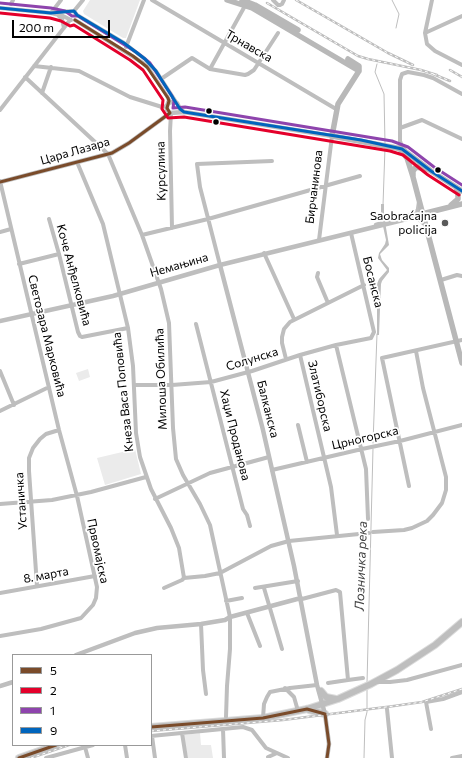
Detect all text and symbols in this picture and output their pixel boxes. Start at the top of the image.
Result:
scale bar [14,12,112,38]
text: 200 m [19,20,54,34]
street label: Трнавска [223,27,275,65]
unlabelled marker [204,106,214,116]
unlabelled marker [211,117,221,127]
street label: Цара Лазара [39,134,111,168]
street label: Курсулина [153,141,169,201]
street label: Бирчанинова [302,149,326,225]
unlabelled marker [433,165,443,175]
place label: Saobraćajna policija [370,209,437,237]
marker: Saobraćajna policija [440,218,450,228]
street label: Коче Анђелковића [54,223,94,327]
street label: Немањина [148,250,210,280]
street label: Босанска [360,255,386,309]
street label: Светозара Марковића [25,273,69,399]
street label: Милоша Обилића [152,328,170,430]
street label: Кнеза Васа Поповића [110,331,136,453]
street label: Солунска [224,344,280,374]
street label: Златиборска [305,359,335,433]
street label: Балканска [254,379,282,439]
street label: Хаџи Проданова [217,388,253,482]
street label: Црногорска [330,423,400,453]
street label: Устаничка [12,472,30,530]
street label: Првомајска [84,517,112,585]
water label: Лозничка река [352,521,370,611]
street label: 8. марта [22,564,70,586]
legend [12,654,152,746]
text: 5 [50,663,57,677]
text: 2 [50,683,57,697]
text: 1 [50,703,55,717]
text: 9 [50,723,57,737]

